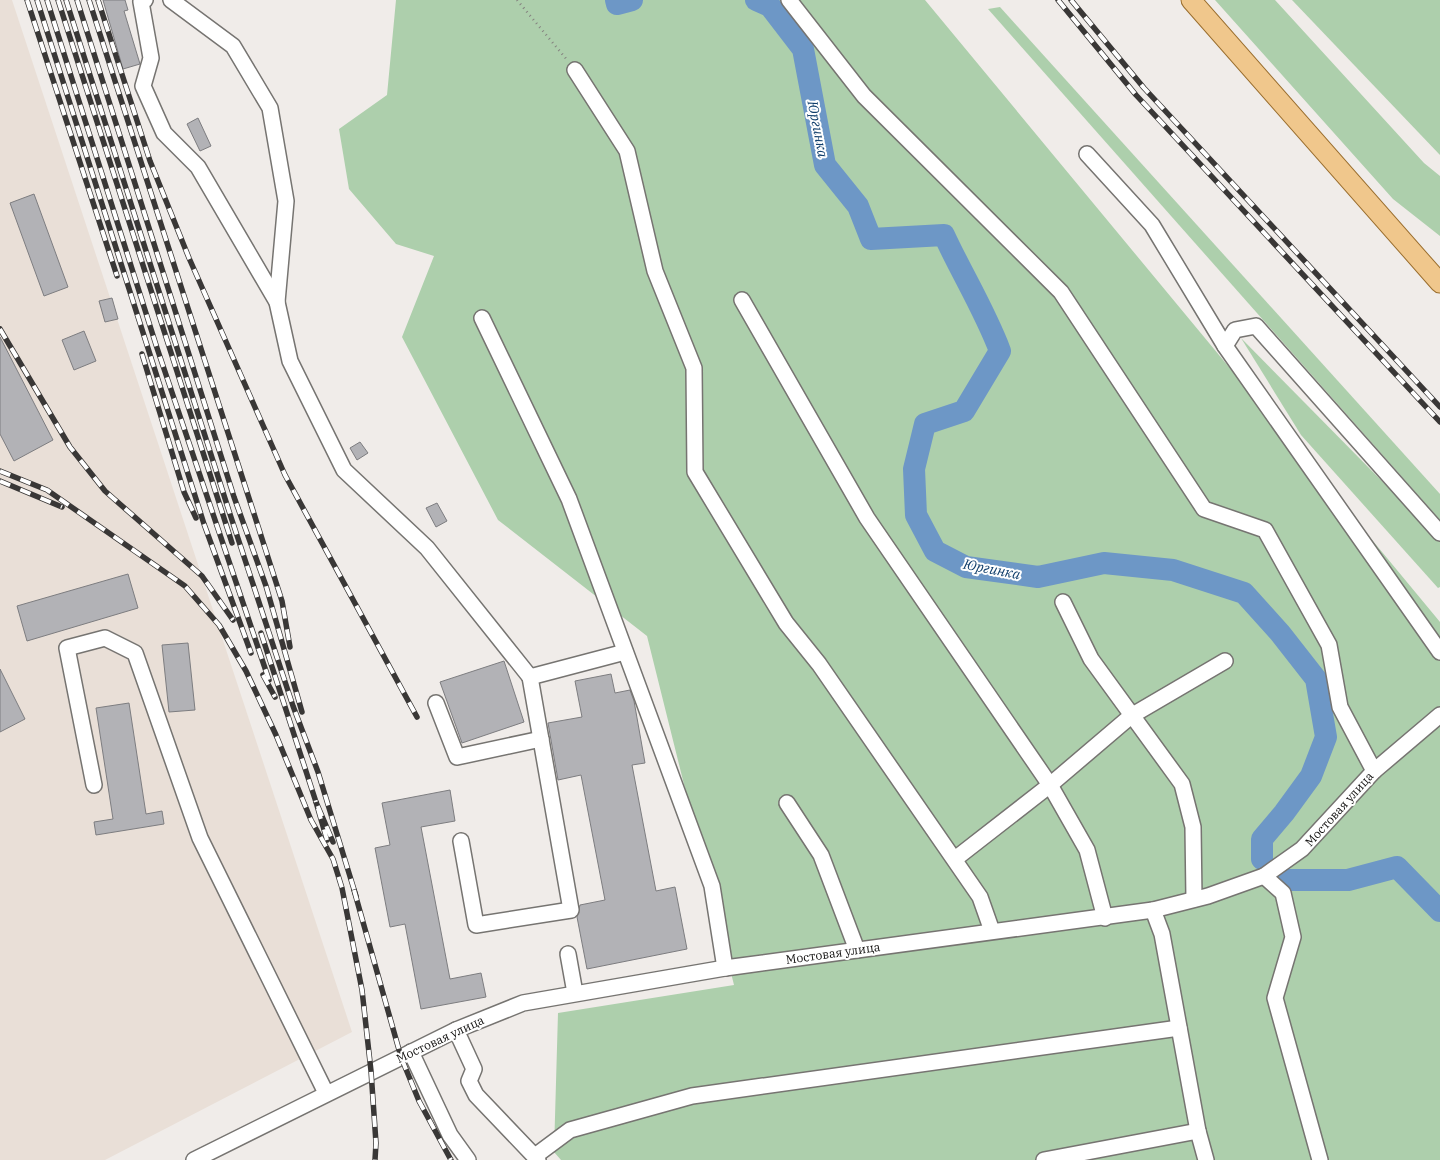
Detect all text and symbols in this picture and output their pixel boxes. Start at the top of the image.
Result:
water label: Юргинка [803,98,832,159]
water label: Юргинка [961,554,1022,583]
street label: Мостовая улица [1302,768,1377,849]
street label: Мостовая улица [785,939,882,967]
street label: Мостовая улица [394,1012,487,1066]

